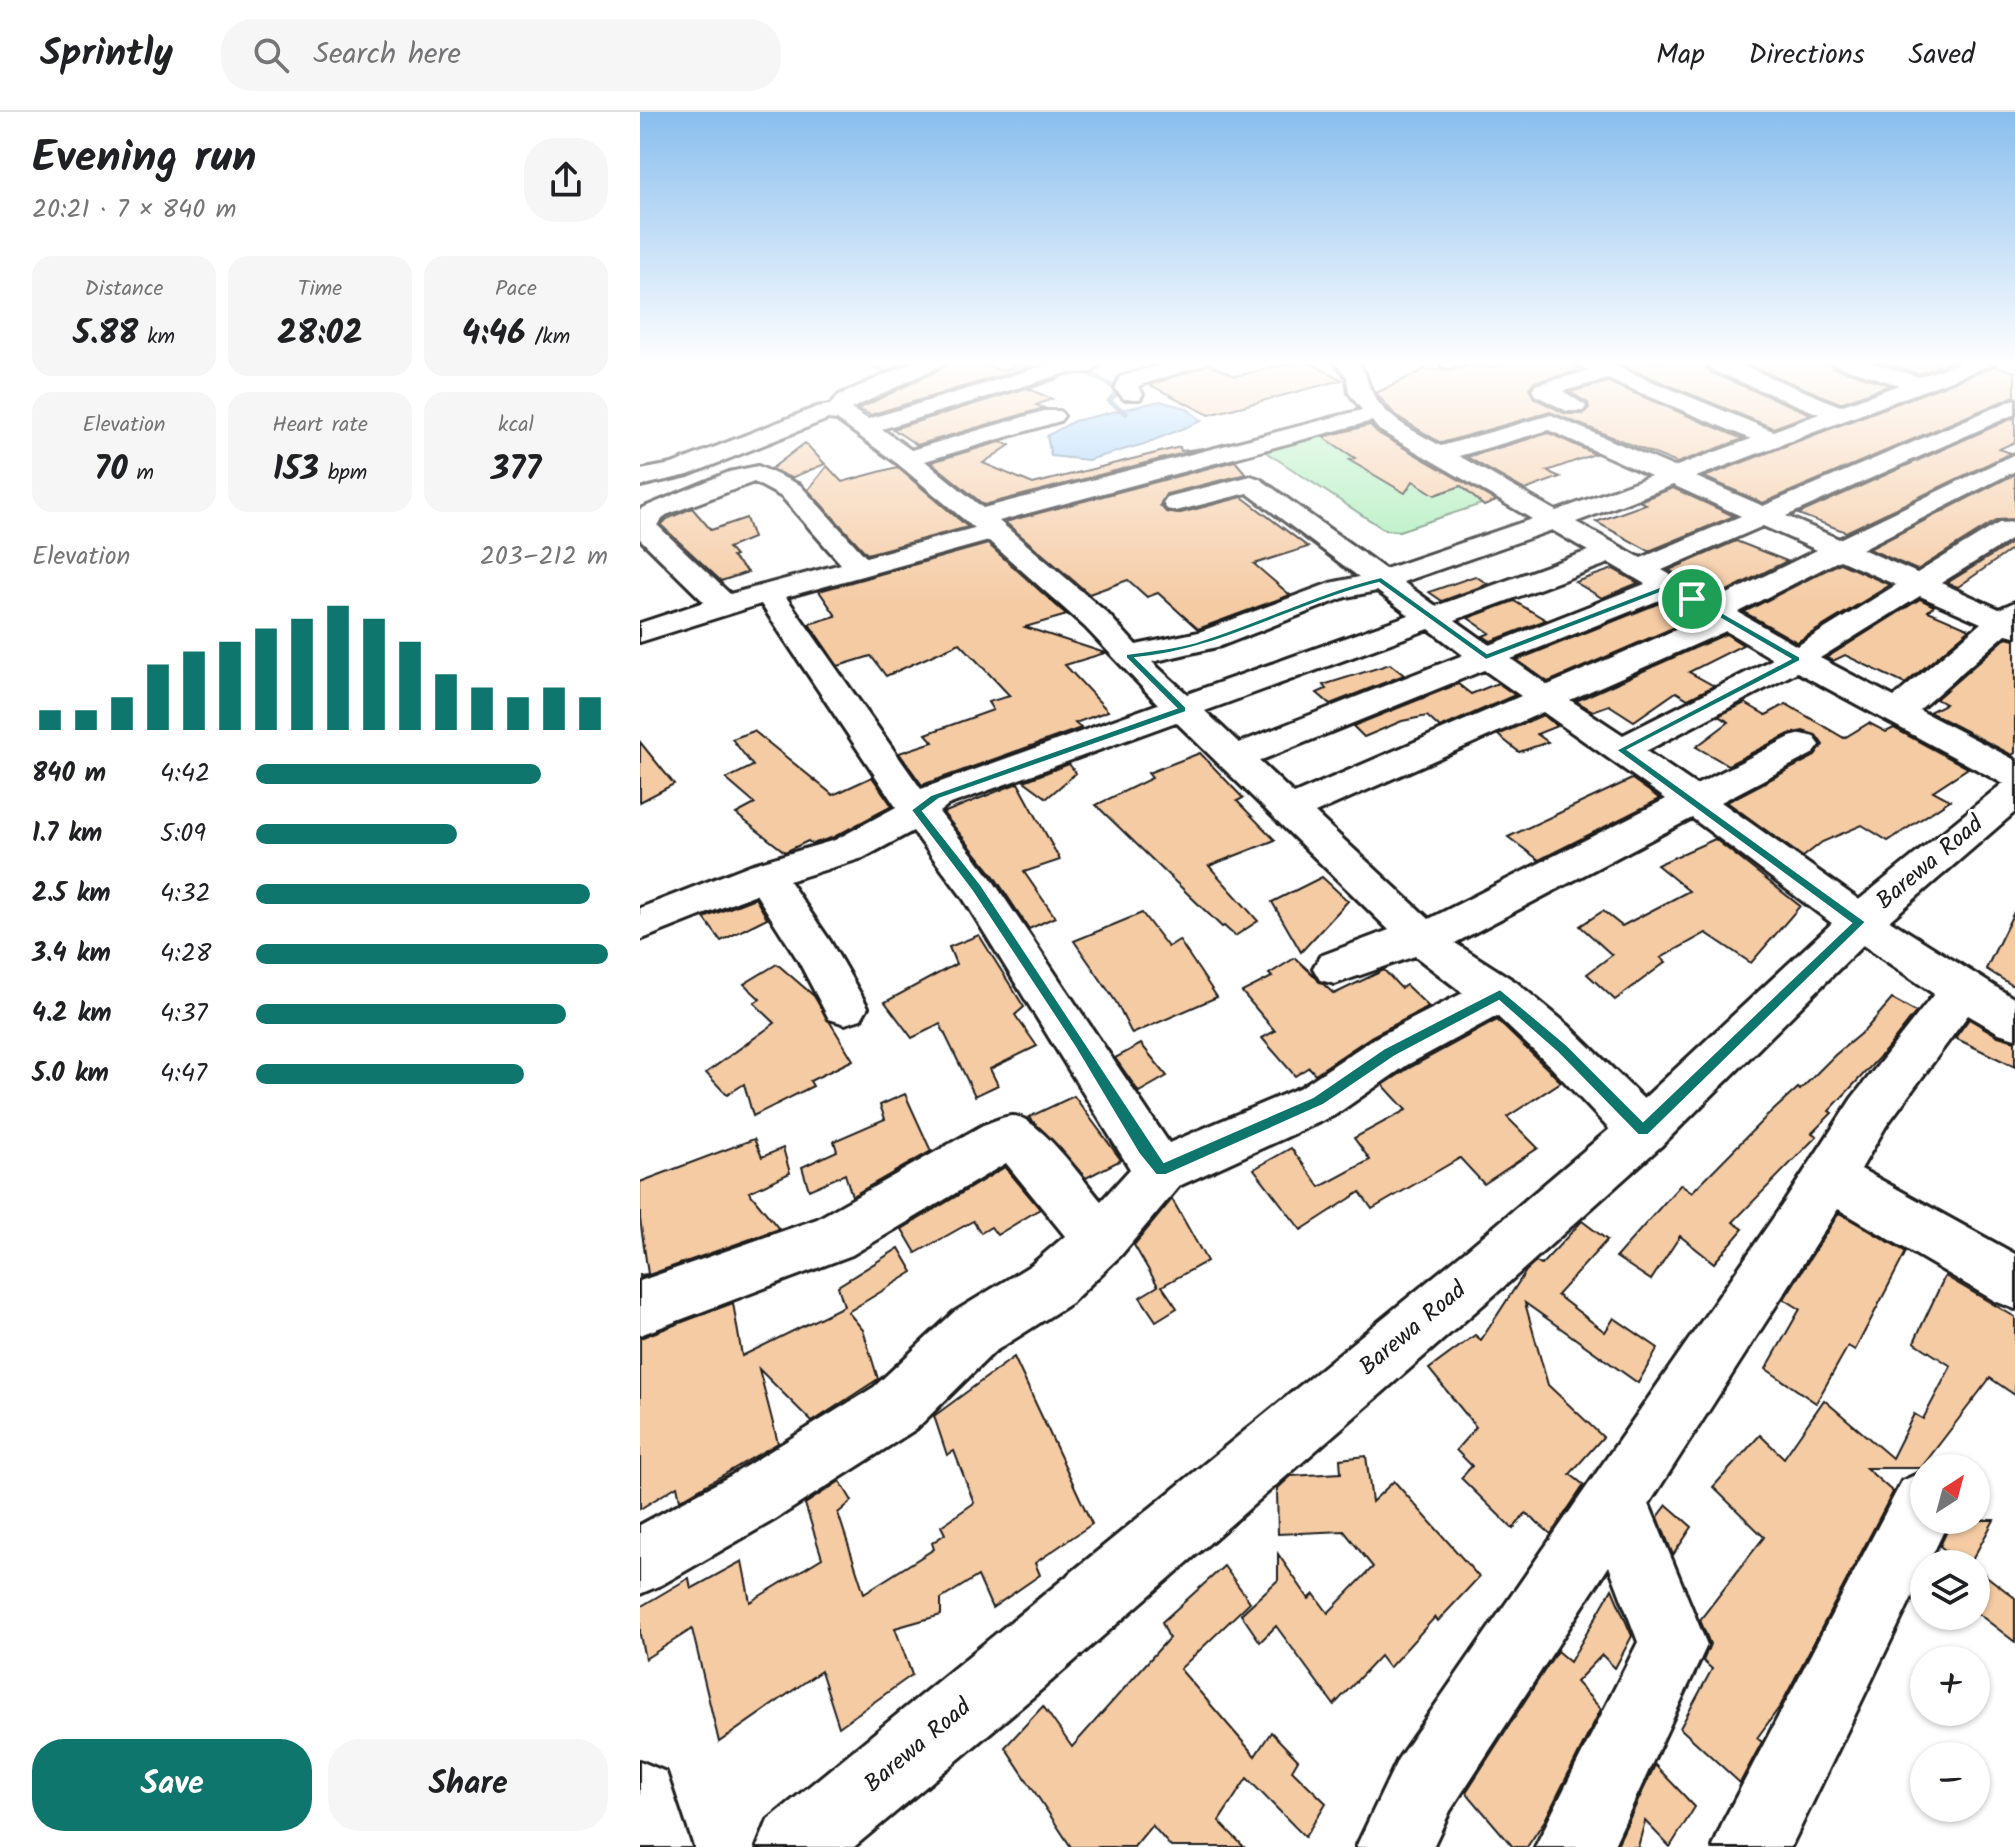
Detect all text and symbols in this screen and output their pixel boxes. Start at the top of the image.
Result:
search box [221,19,781,91]
text: Sprintly [40,25,173,85]
text: Search here [313,31,461,79]
icon: search [249,33,293,77]
text: Map [1656,33,1705,78]
text: Directions [1749,33,1865,78]
text: Saved [1909,33,1975,78]
text: Evening run [32,124,256,194]
button: share [524,138,608,222]
text: 20:21 · 7 × 840 m [32,189,236,231]
text: Distance [84,272,164,307]
text: Time [298,272,342,307]
text: Pace [495,272,537,307]
text: 5.88 [73,307,138,361]
text: 28:02 [277,307,363,361]
text: 4:46 [462,307,526,361]
text: km [138,320,175,355]
text: /km [526,320,570,355]
text: Elevation [82,408,166,443]
text: Heart rate [272,408,368,443]
text: kcal [498,408,534,443]
text: 70 [94,443,128,497]
text: 153 [273,443,319,497]
text: 377 [491,443,541,497]
text: m [128,456,154,491]
text: bpm [319,456,367,491]
text: Elevation [32,536,130,578]
text: 203–212 m [480,536,608,578]
pin [1658,565,1726,633]
icon: arrive [1670,577,1714,621]
text: 840 m [32,753,106,795]
text: 4:42 [160,753,210,795]
street label: Barewa Road [1867,805,1993,920]
text: 1.7 km [32,813,102,855]
text: 5:09 [160,813,206,855]
text: 2.5 km [32,873,111,915]
text: 4:32 [160,873,211,915]
text: 3.4 km [32,933,111,975]
text: 4:28 [160,933,211,975]
text: 4.2 km [32,993,112,1035]
text: 4:37 [160,993,208,1035]
text: 5.0 km [32,1053,109,1095]
text: 4:47 [160,1053,207,1095]
street label: Barewa Road [1350,1271,1476,1386]
north arrow [1910,1454,1990,1534]
map controls [1910,1454,1990,1822]
button: layers [1910,1550,1990,1630]
button: + [1910,1646,1990,1726]
street label: Barewa Road [855,1688,981,1803]
button: Save [32,1739,312,1831]
button: Share [328,1739,608,1831]
button: − [1910,1742,1990,1822]

